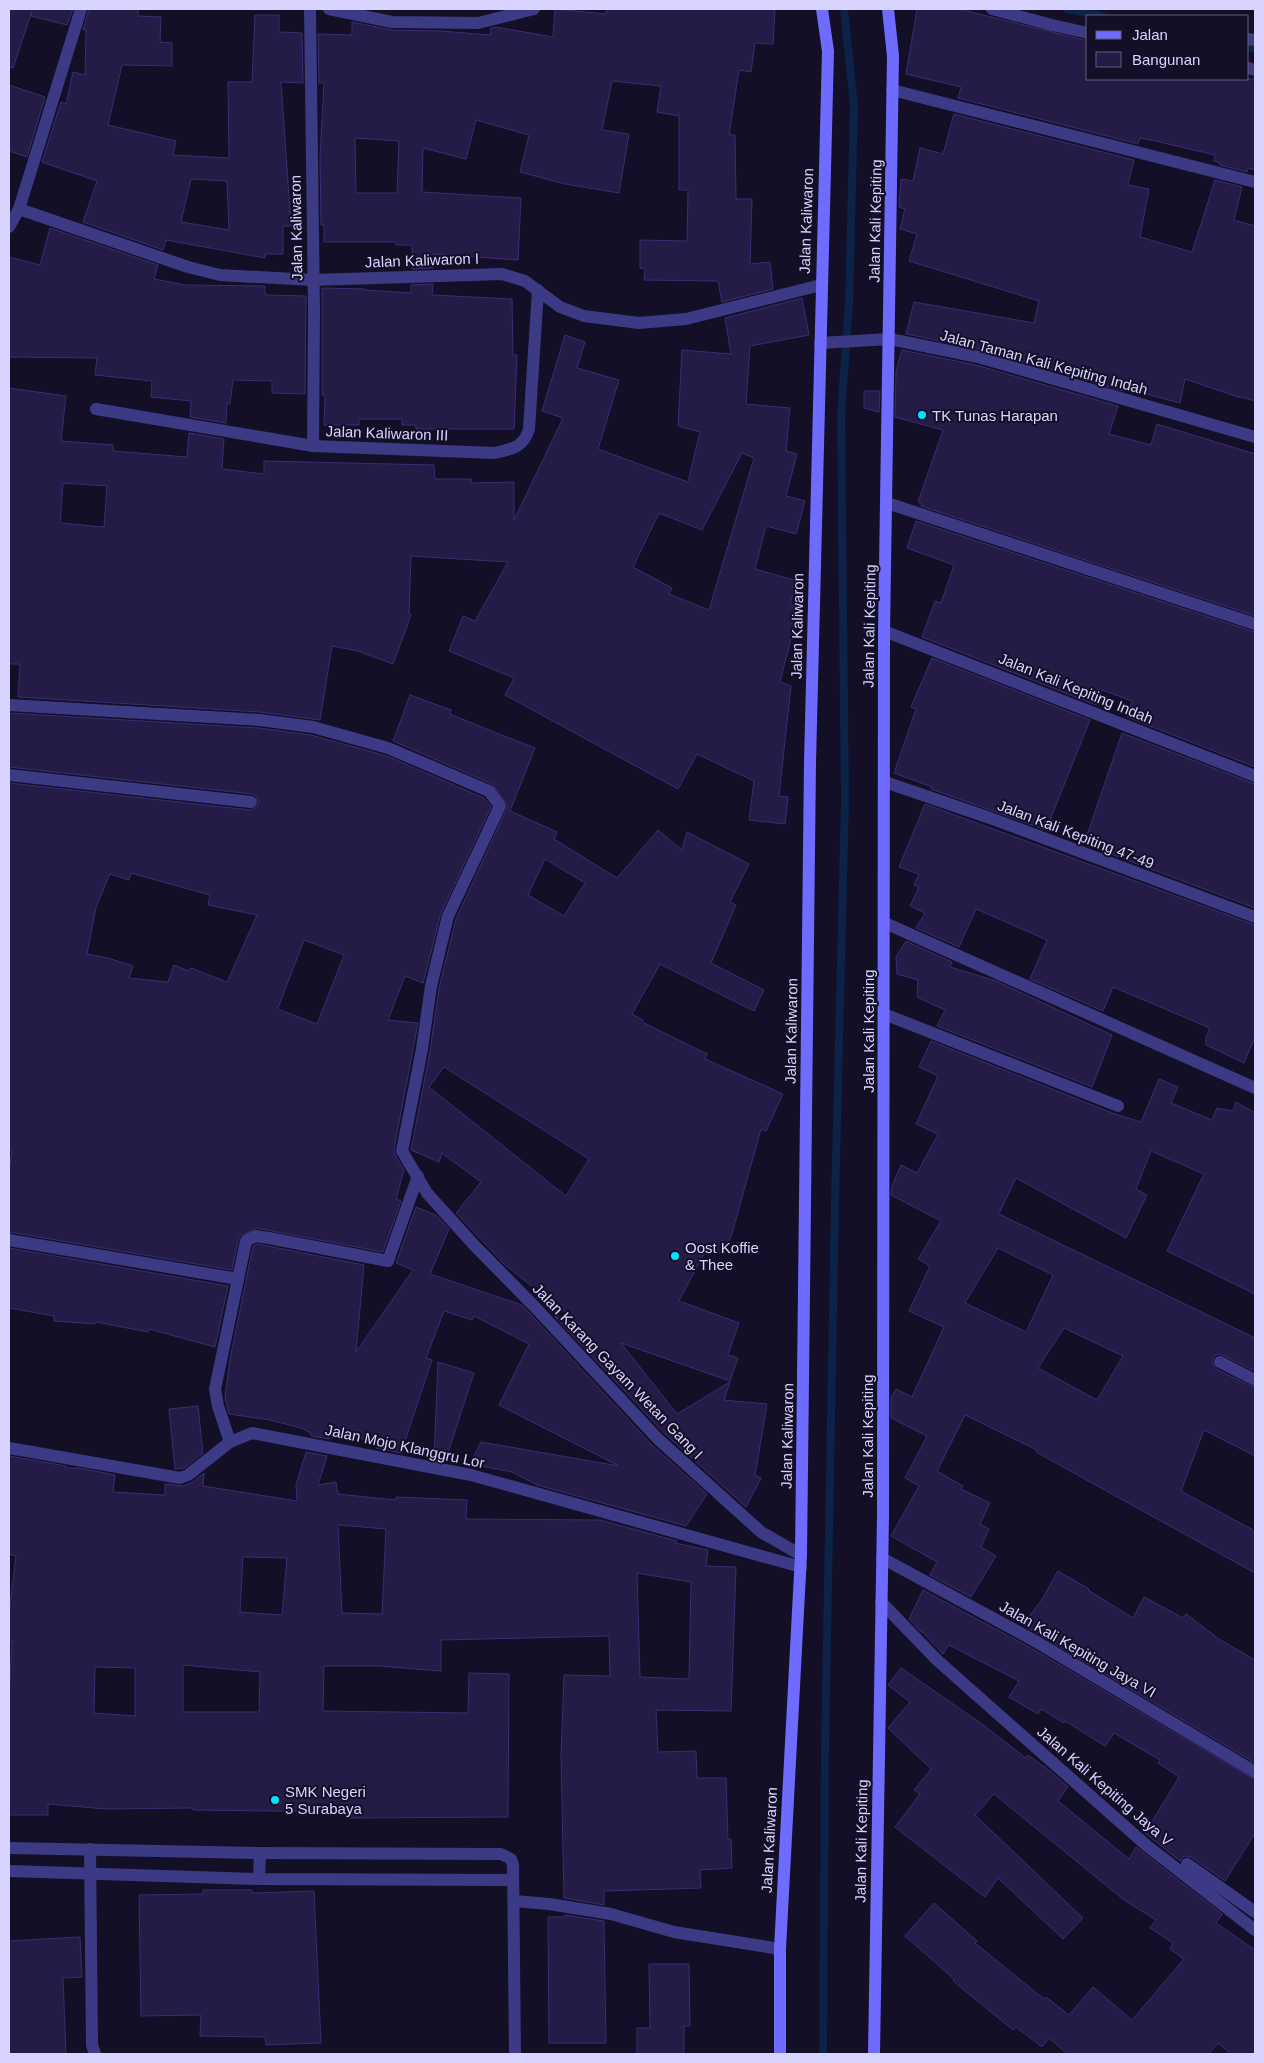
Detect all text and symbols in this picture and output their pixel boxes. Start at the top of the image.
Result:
legend [1086,15,1249,80]
text: Jalan [1132,26,1168,43]
text: Bangunan [1132,51,1200,68]
street label: Jalan Kali Kepiting [865,159,885,283]
street label: Jalan Kaliwaron [796,168,816,274]
street label: Jalan Kaliwaron [287,175,305,281]
street label: Jalan Kaliwaron I [365,250,479,270]
street label: Jalan Taman Kali Kepiting Indah [938,326,1150,398]
place label: TK Tunas Harapan [932,407,1058,424]
marker: TK Tunas Harapan [916,409,928,421]
street label: Jalan Kaliwaron III [325,422,449,444]
street label: Jalan Kali Kepiting [859,564,879,688]
street label: Jalan Kaliwaron [788,573,806,679]
street label: Jalan Kali Kepiting Indah [996,649,1156,727]
street label: Jalan Kali Kepiting 47-49 [995,796,1157,872]
street label: Jalan Kali Kepiting [860,969,877,1093]
street label: Jalan Kaliwaron [782,978,800,1084]
place label: Oost Koffie & Thee [685,1239,759,1273]
marker: Oost Koffie & Thee [669,1250,681,1262]
street label: Jalan Karang Gayam Wetan Gang I [529,1280,707,1462]
street label: Jalan Kali Kepiting [859,1374,876,1498]
street label: Jalan Kaliwaron [778,1383,796,1489]
street label: Jalan Mojo Klanggru Lor [324,1421,486,1471]
street label: Jalan Kali Kepiting Jaya VI [997,1597,1159,1701]
street label: Jalan Kali Kepiting Jaya V [1034,1723,1176,1849]
street label: Jalan Kali Kepiting [851,1779,871,1903]
place label: SMK Negeri 5 Surabaya [285,1783,366,1817]
street label: Jalan Kaliwaron [758,1787,780,1893]
marker: SMK Negeri 5 Surabaya [269,1794,281,1806]

